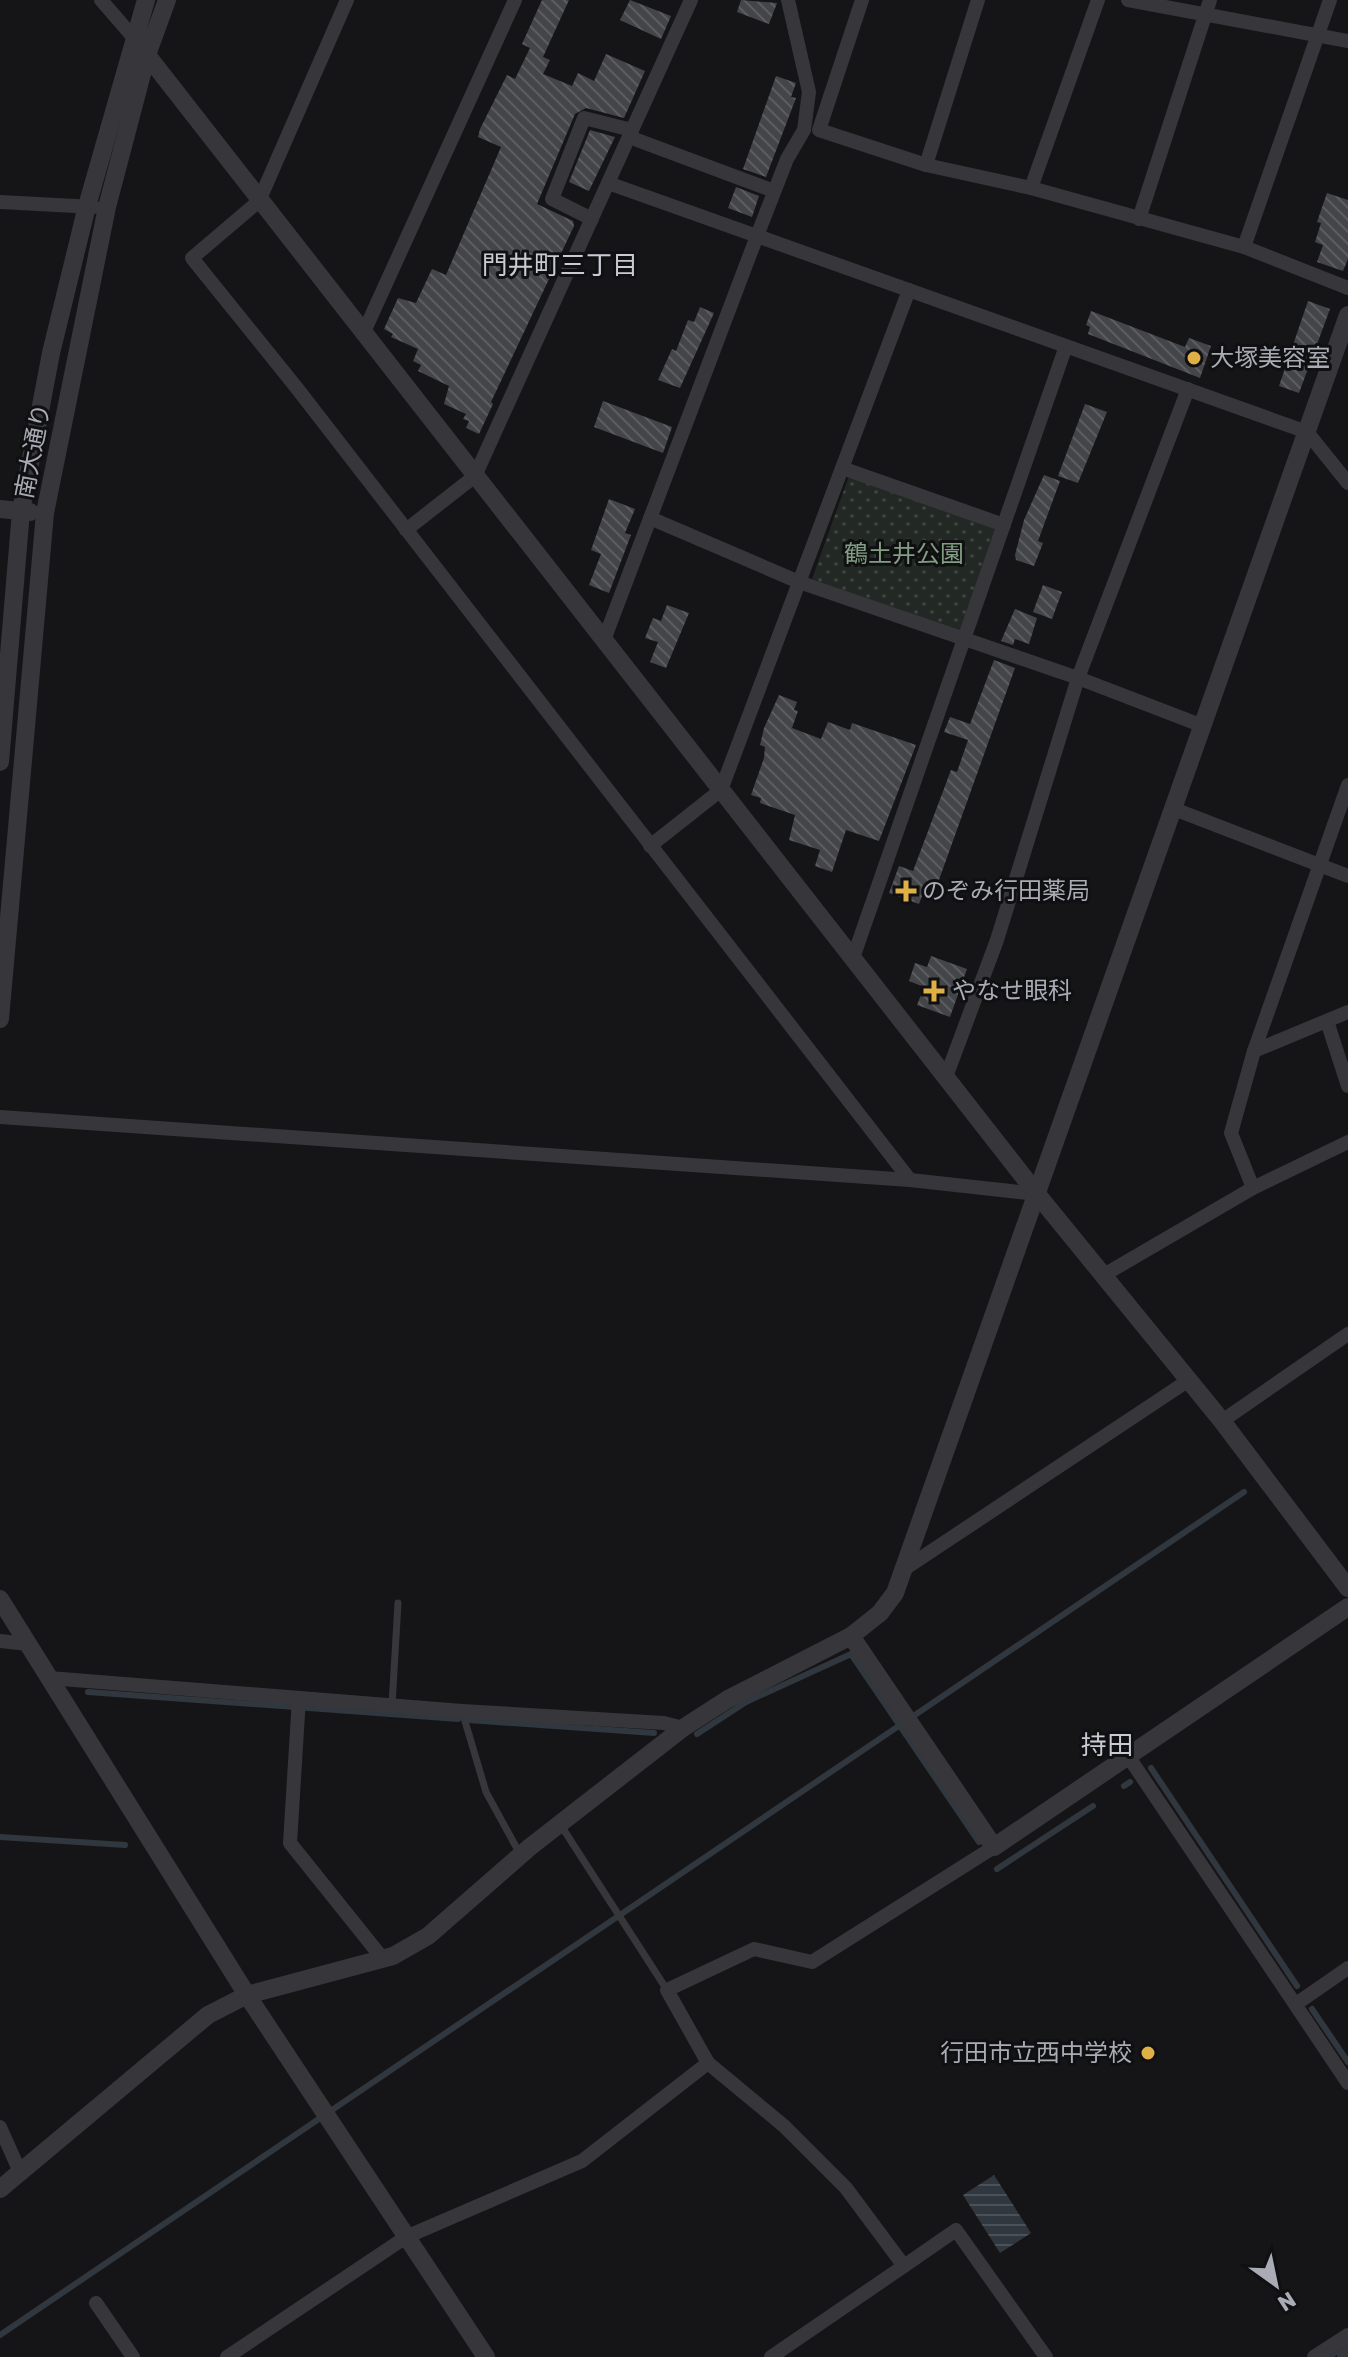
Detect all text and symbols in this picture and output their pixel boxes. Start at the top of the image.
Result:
district label: 門井町三丁目 [482,250,638,281]
place label: 大塚美容室 [1210,344,1330,372]
marker: 大塚美容室 [1185,349,1203,367]
street label: 南大通り [10,401,56,501]
park label: 鶴土井公園 [844,540,964,568]
place label: のぞみ行田薬局 [922,877,1090,905]
marker: のぞみ行田薬局 [897,882,915,900]
place label: やなせ眼科 [952,977,1072,1005]
marker: やなせ眼科 [923,980,945,1002]
district label: 持田 [1081,1730,1133,1761]
place label: 行田市立西中学校 [940,2039,1132,2067]
marker: 行田市立西中学校 [1139,2044,1157,2062]
north arrow [1236,2245,1316,2325]
text: N [1273,2286,1301,2317]

